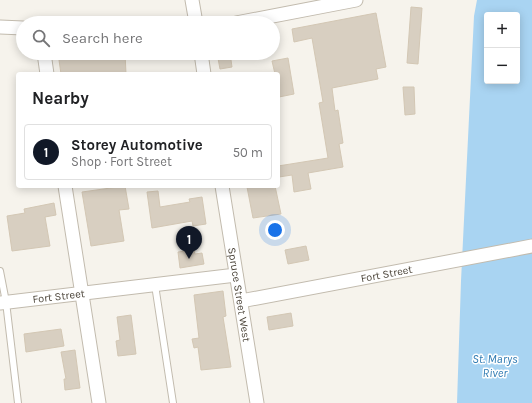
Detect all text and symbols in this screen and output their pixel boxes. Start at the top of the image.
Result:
map controls [484,12,520,84]
button: + [484,12,520,48]
search box [16,16,280,60]
icon: search [30,27,52,49]
text: Search here [62,29,143,47]
button: − [484,48,520,84]
text: Nearby [32,88,89,108]
text: Storey Automotive [71,136,203,154]
text: 1 [44,145,48,160]
text: 50 m [233,145,263,160]
text: Shop · Fort Street [71,154,172,169]
your location [265,220,285,240]
pin: 1 [176,226,202,259]
street label: Spruce Street West [225,246,253,343]
street label: Fort Street [360,263,414,285]
street label: Fort Street [32,287,85,306]
water label: St. Marys River [472,352,518,380]

